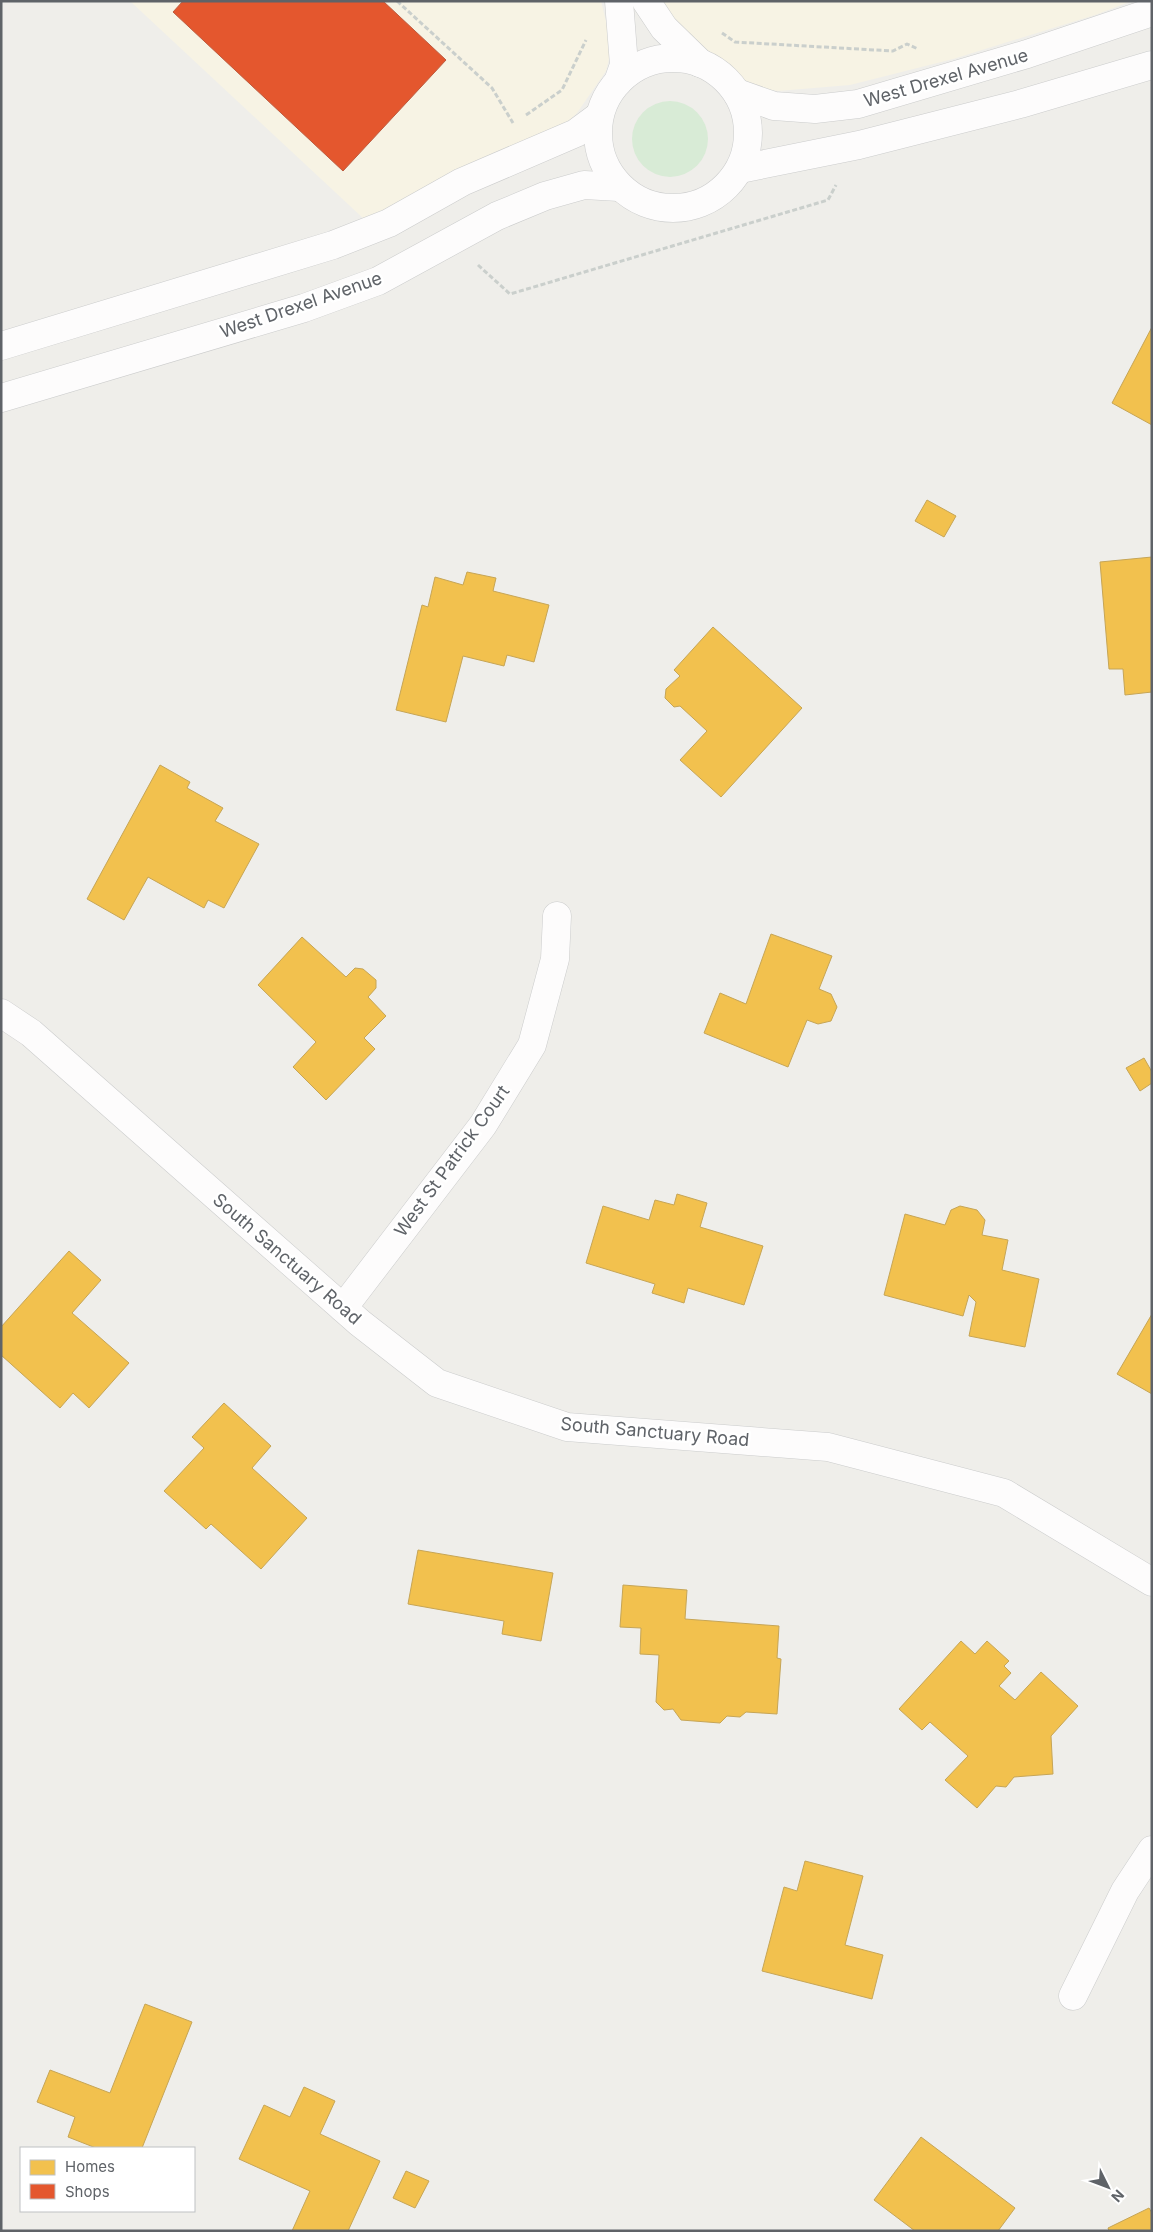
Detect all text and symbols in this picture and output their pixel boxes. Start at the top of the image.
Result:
street label: West Drexel Avenue [861,44,1030,111]
street label: West Drexel Avenue [217,267,385,342]
street label: West St Patrick Court [390,1081,514,1240]
street label: South Sanctuary Road [209,1189,366,1329]
street label: South Sanctuary Road [560,1413,750,1450]
legend [20,2147,195,2212]
text: Homes [65,2157,115,2176]
north arrow [1083,2162,1133,2212]
text: Shops [65,2182,110,2201]
text: N [1108,2186,1128,2206]

